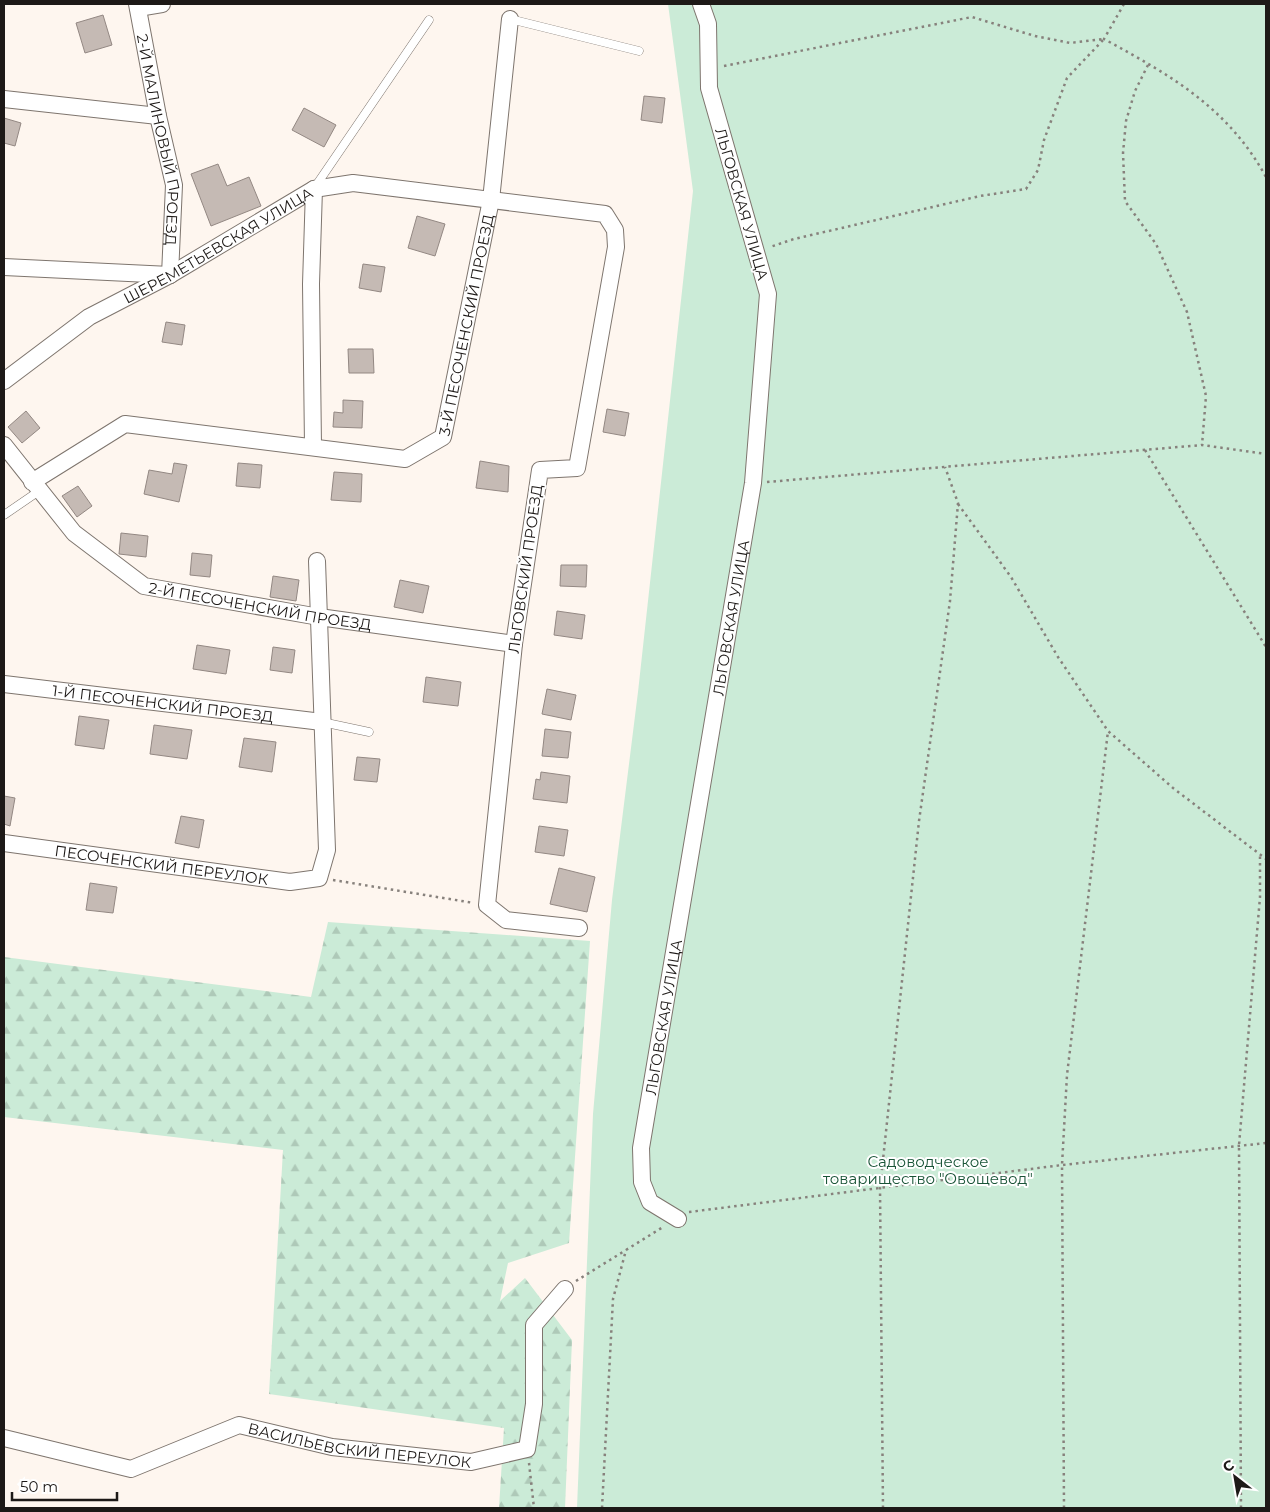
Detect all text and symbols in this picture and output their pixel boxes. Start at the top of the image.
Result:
street label: 2-Й МАЛИНОВЫЙ ПРОЕЗД [133,32,185,246]
street label: ЛЬГОВСКАЯ УЛИЦА [711,126,773,282]
street label: ШЕРЕМЕТЬЕВСКАЯ УЛИЦА [120,183,316,307]
street label: 3-Й ПЕСОЧЕНСКИЙ ПРОЕЗД [434,212,497,437]
street label: ЛЬГОВСКИЙ ПРОЕЗД [504,483,546,655]
street label: ЛЬГОВСКАЯ УЛИЦА [708,538,753,697]
street label: 2-Й ПЕСОЧЕНСКИЙ ПРОЕЗД [147,578,373,634]
street label: 1-Й ПЕСОЧЕНСКИЙ ПРОЕЗД [51,680,275,726]
street label: ПЕСОЧЕНСКИЙ ПЕРЕУЛОК [54,841,270,889]
street label: ЛЬГОВСКАЯ УЛИЦА [641,938,685,1096]
park label: Садоводческое товарищество "Овощевод" [823,1152,1033,1188]
street label: ВАСИЛЬЕВСКИЙ ПЕРЕУЛОК [246,1418,473,1472]
north arrow [1210,1452,1260,1502]
text: С [1219,1456,1237,1476]
scale bar [12,1470,118,1502]
text: 50 m [20,1477,58,1496]

